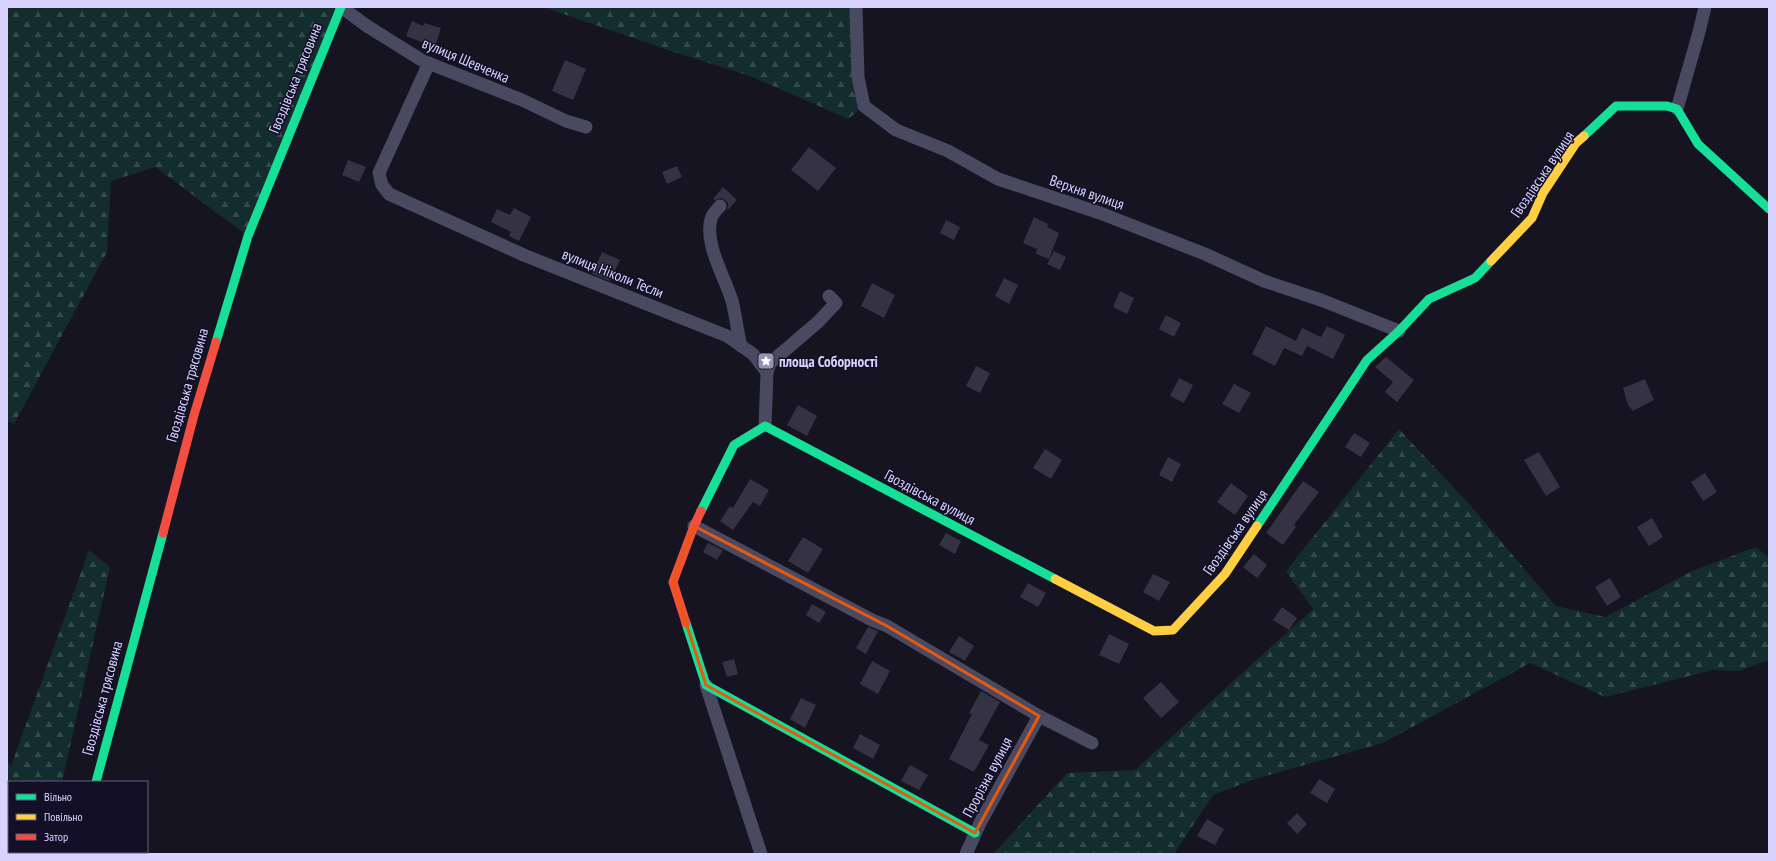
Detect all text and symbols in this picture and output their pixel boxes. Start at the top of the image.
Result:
street label: Гвоздівська трясовина [264,20,326,136]
street label: вулиця Шевченка [419,33,513,87]
street label: Гвоздівська вулиця [1506,127,1578,221]
street label: Верхня вулиця [1047,170,1127,214]
street label: вулиця Ніколи Тесли [559,244,667,302]
street label: Гвоздівська трясовина [162,326,212,444]
place icon: площа Соборності [756,351,776,371]
place label: площа Соборності [779,352,878,371]
street label: Гвоздівська вулиця [881,465,979,529]
street label: Гвоздівська вулиця [1198,485,1272,579]
street label: Гвоздівська трясовина [78,639,126,757]
street label: Прорізна вулиця [958,733,1016,820]
legend [8,781,148,853]
text: Вільно [44,789,72,804]
text: Повільно [44,809,83,824]
text: Затор [44,829,68,844]

